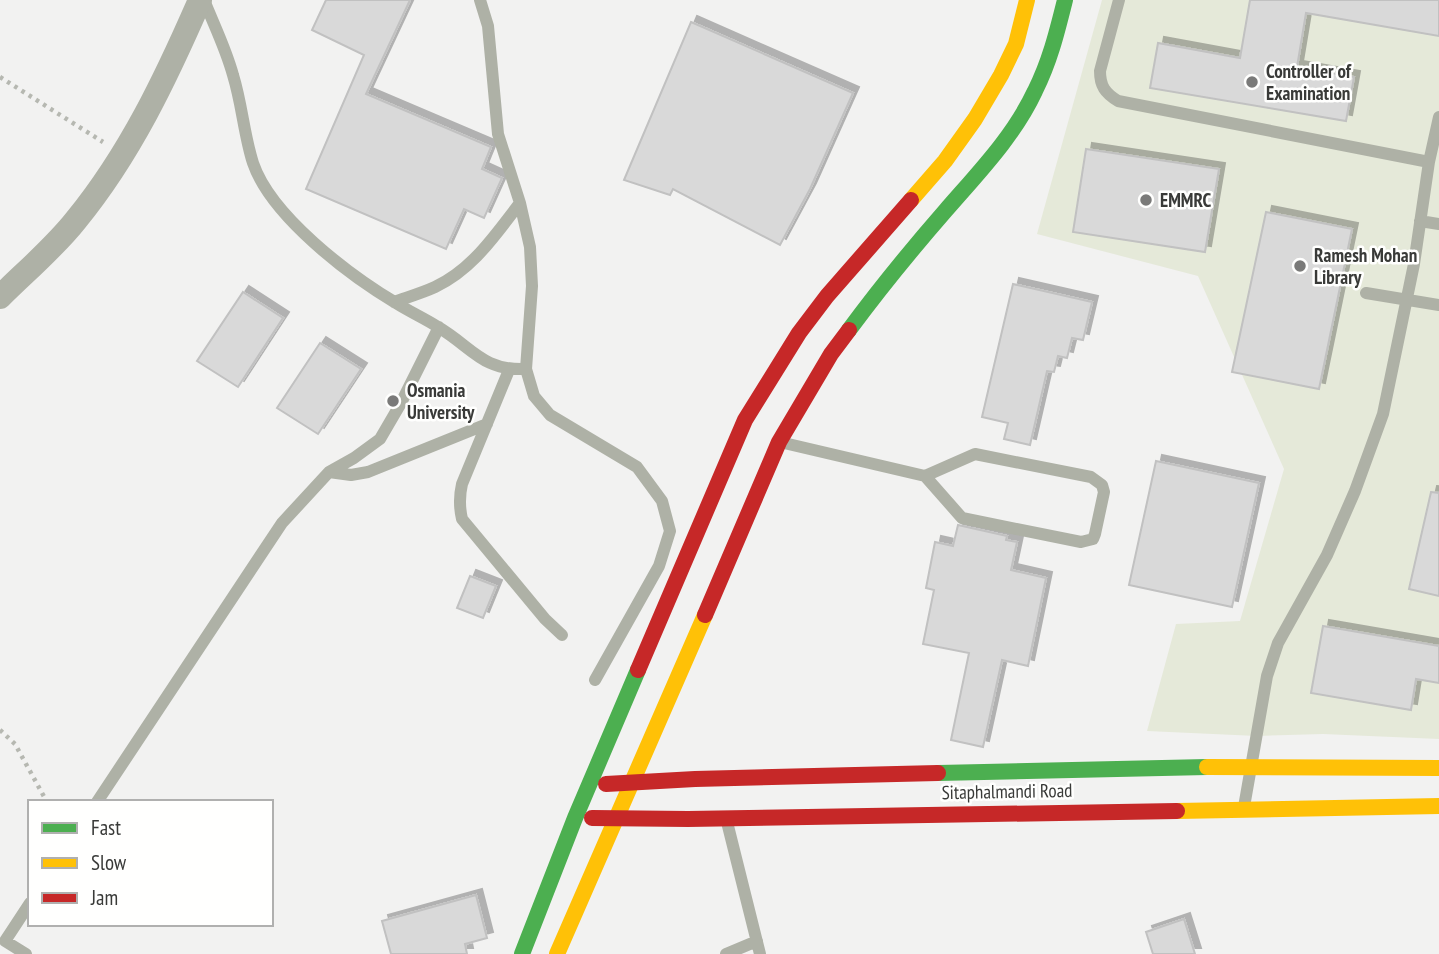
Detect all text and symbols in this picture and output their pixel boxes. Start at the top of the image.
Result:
place label: Controller of Examination [1266,59,1352,105]
marker: Controller of Examination [1244,74,1260,90]
place label: EMMRC [1160,188,1211,212]
marker: EMMRC [1138,192,1154,208]
place label: Ramesh Mohan Library [1314,243,1417,289]
marker: Ramesh Mohan Library [1292,258,1308,274]
place label: Osmania University [407,378,475,424]
marker: Osmania University [385,393,401,409]
street label: Sitaphalmandi Road [941,778,1073,804]
legend [28,800,273,926]
text: Fast [91,814,121,841]
text: Slow [91,849,127,876]
text: Jam [90,884,118,911]

